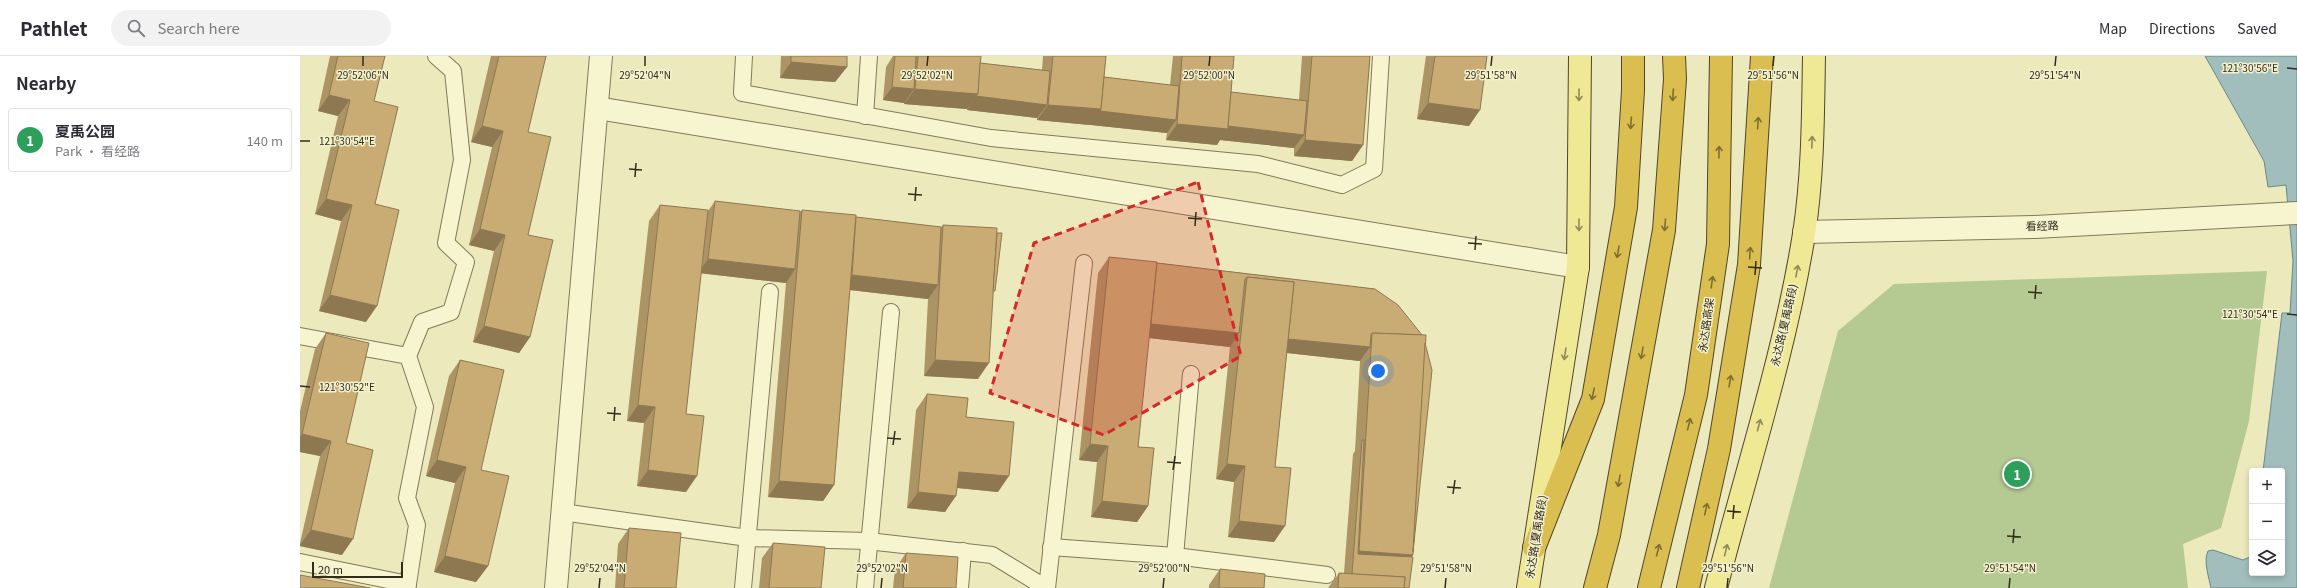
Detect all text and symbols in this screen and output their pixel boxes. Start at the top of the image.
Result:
search box [111,10,391,46]
text: Pathlet [20,14,87,41]
icon: search [125,17,147,39]
text: Search here [157,17,240,38]
text: Map [2099,18,2127,38]
text: Directions [2149,18,2215,38]
text: Saved [2237,18,2277,38]
text: 121°30'56"E [2222,60,2278,75]
text: 29°52'06"N [337,67,389,82]
text: 29°52'04"N [619,67,671,82]
text: 29°52'02"N [901,67,953,82]
text: 29°52'00"N [1183,67,1235,82]
text: 29°51'58"N [1465,67,1517,82]
text: 29°51'56"N [1747,67,1799,82]
text: 29°51'54"N [2029,67,2081,82]
text: Nearby [16,70,76,95]
one-way arrow [1575,88,1583,101]
one-way arrow [1670,88,1677,101]
one-way arrow [1628,116,1635,129]
one-way arrow [1754,117,1762,130]
text: 夏禹公园 [55,120,115,141]
text: 1 [26,131,34,150]
text: 140 m [246,131,283,150]
text: 121°30'54"E [319,133,375,148]
one-way arrow [1808,136,1816,149]
text: Park · 看经路 [55,141,140,160]
one-way arrow [1715,146,1723,159]
street label: 看经路 [2025,216,2059,234]
one-way arrow [1575,218,1583,231]
one-way arrow [1661,218,1668,231]
one-way arrow [1614,245,1622,258]
one-way arrow [1746,247,1753,260]
one-way arrow [1793,265,1801,278]
one-way arrow [1708,276,1716,289]
street label: 永达路(夏禹路段) [1766,282,1800,368]
street label: 永达路高架 [1693,297,1717,353]
text: 121°30'54"E [2222,306,2278,321]
one-way arrow [1638,346,1646,359]
one-way arrow [1561,347,1569,360]
your location [1368,361,1388,381]
one-way arrow [1726,375,1734,388]
text: 121°30'52"E [319,379,375,394]
one-way arrow [1589,387,1597,400]
one-way arrow [1685,418,1693,431]
one-way arrow [1756,418,1763,431]
pin: 1 [2004,459,2030,489]
map controls [2249,468,2285,576]
button: + [2249,468,2285,504]
one-way arrow [1614,474,1622,487]
street label: 永达路(夏禹路段) [1521,494,1550,580]
one-way arrow [1702,503,1710,516]
button: − [2249,504,2285,540]
button: layers [2249,540,2285,576]
one-way arrow [1655,544,1662,557]
one-way arrow [1723,544,1730,557]
scale bar [312,560,403,579]
text: 29°52'04"N [574,560,626,575]
text: 29°52'02"N [856,560,908,575]
text: 29°52'00"N [1138,560,1190,575]
text: 29°51'58"N [1420,560,1472,575]
text: 29°51'56"N [1702,560,1754,575]
text: 29°51'54"N [1984,560,2036,575]
text: 20 m [318,561,343,577]

